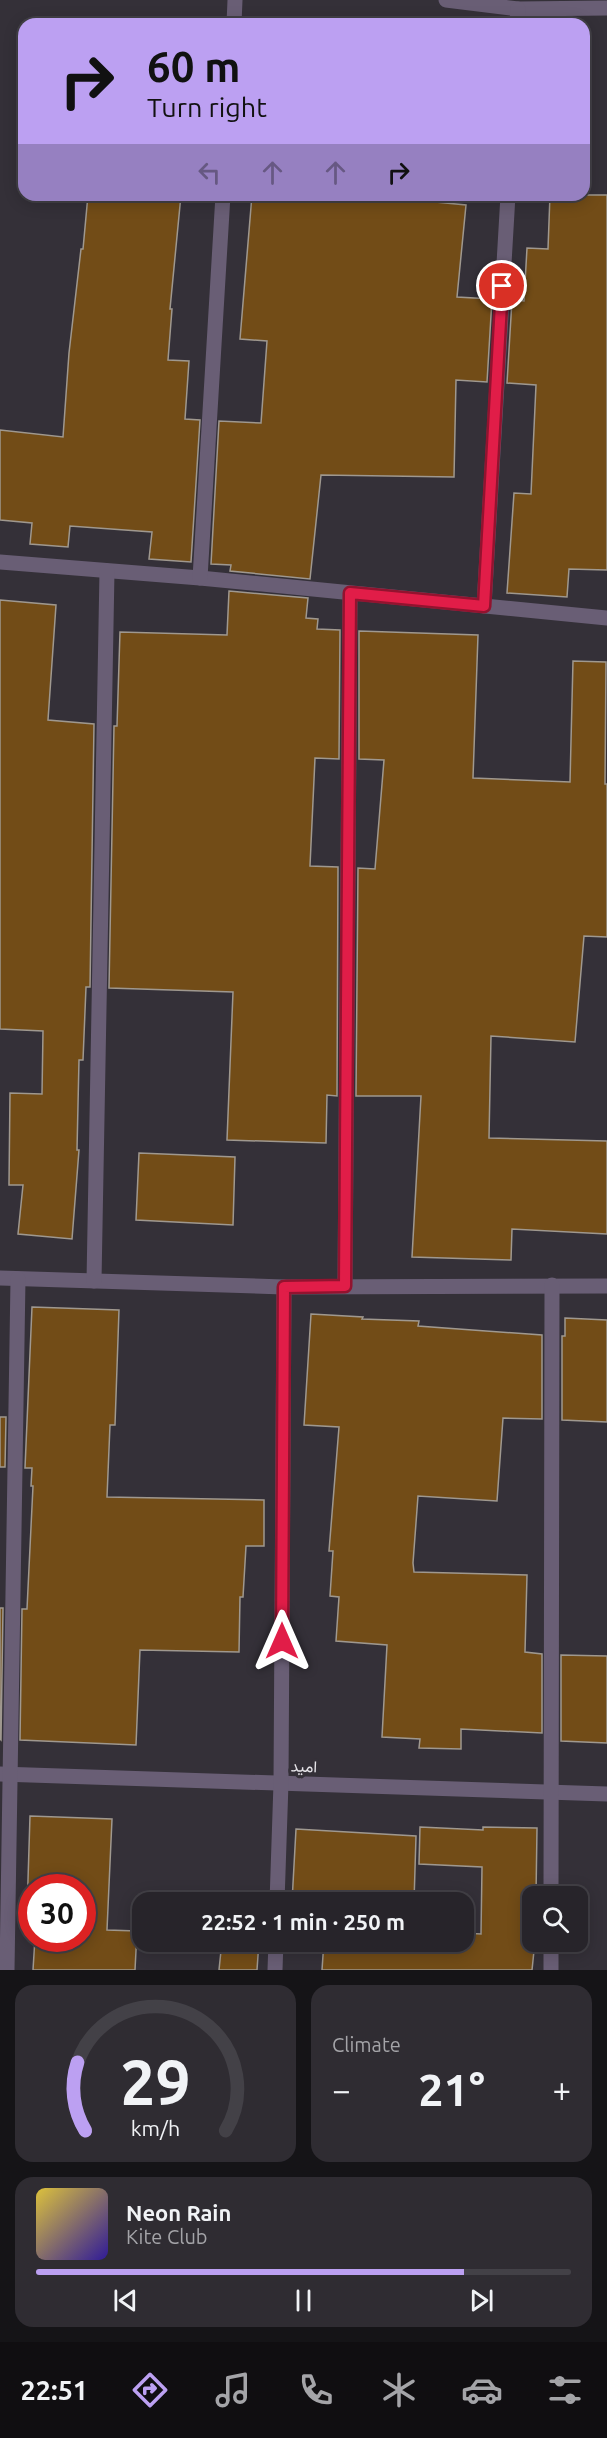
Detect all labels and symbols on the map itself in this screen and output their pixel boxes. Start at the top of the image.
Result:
pin [476,260,527,311]
position arrow [250,1609,314,1673]
street label: امید [290,1757,318,1776]
speed limit sign: 30 [18,1874,96,1952]

